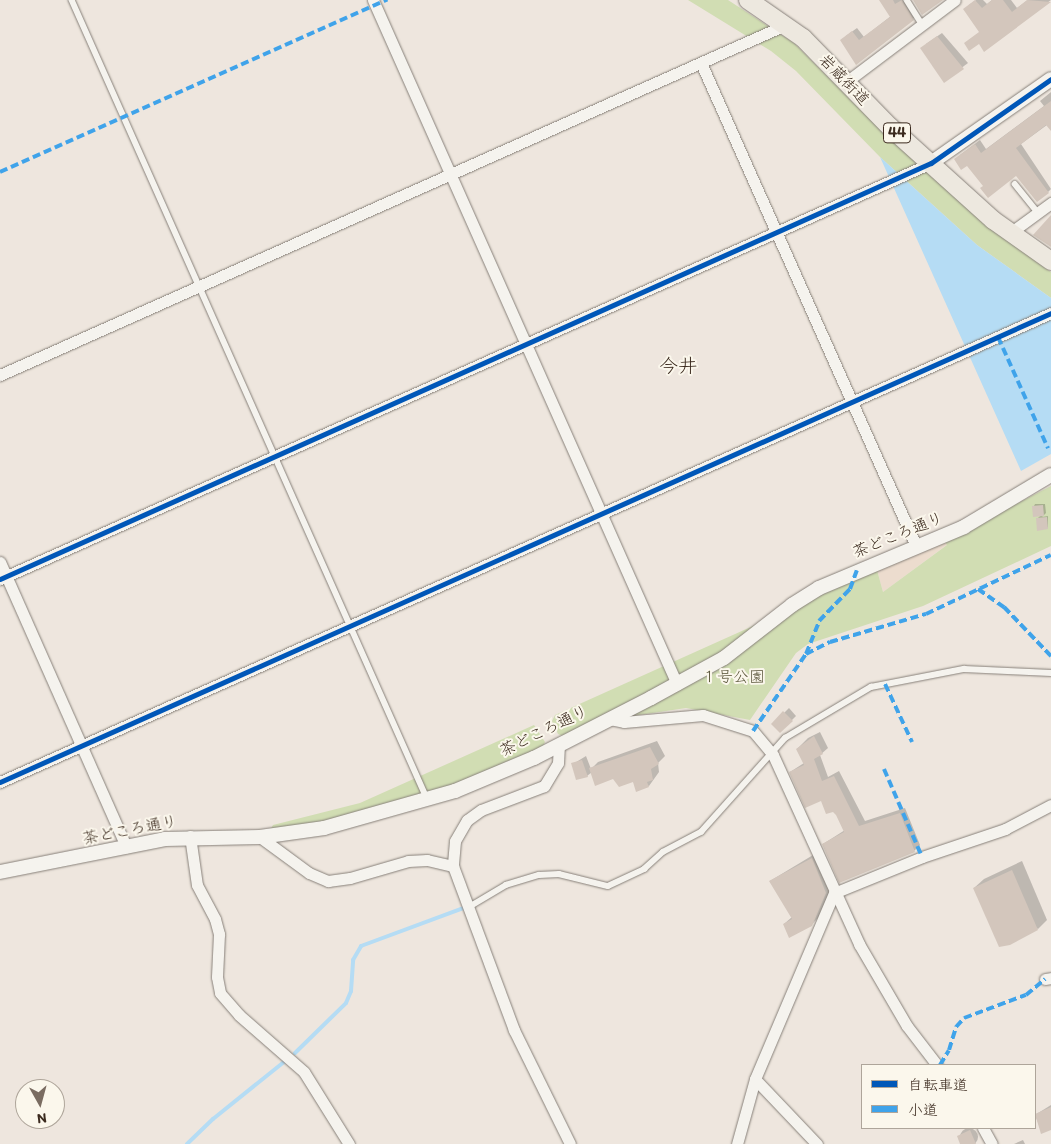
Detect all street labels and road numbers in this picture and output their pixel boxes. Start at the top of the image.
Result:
street label: 岩蔵街道 [815,50,873,110]
road number: 44 [882,120,912,146]
street label: 茶どころ通り [850,508,946,562]
street label: 茶どころ通り [497,701,591,761]
street label: 茶どころ通り [81,811,179,849]

